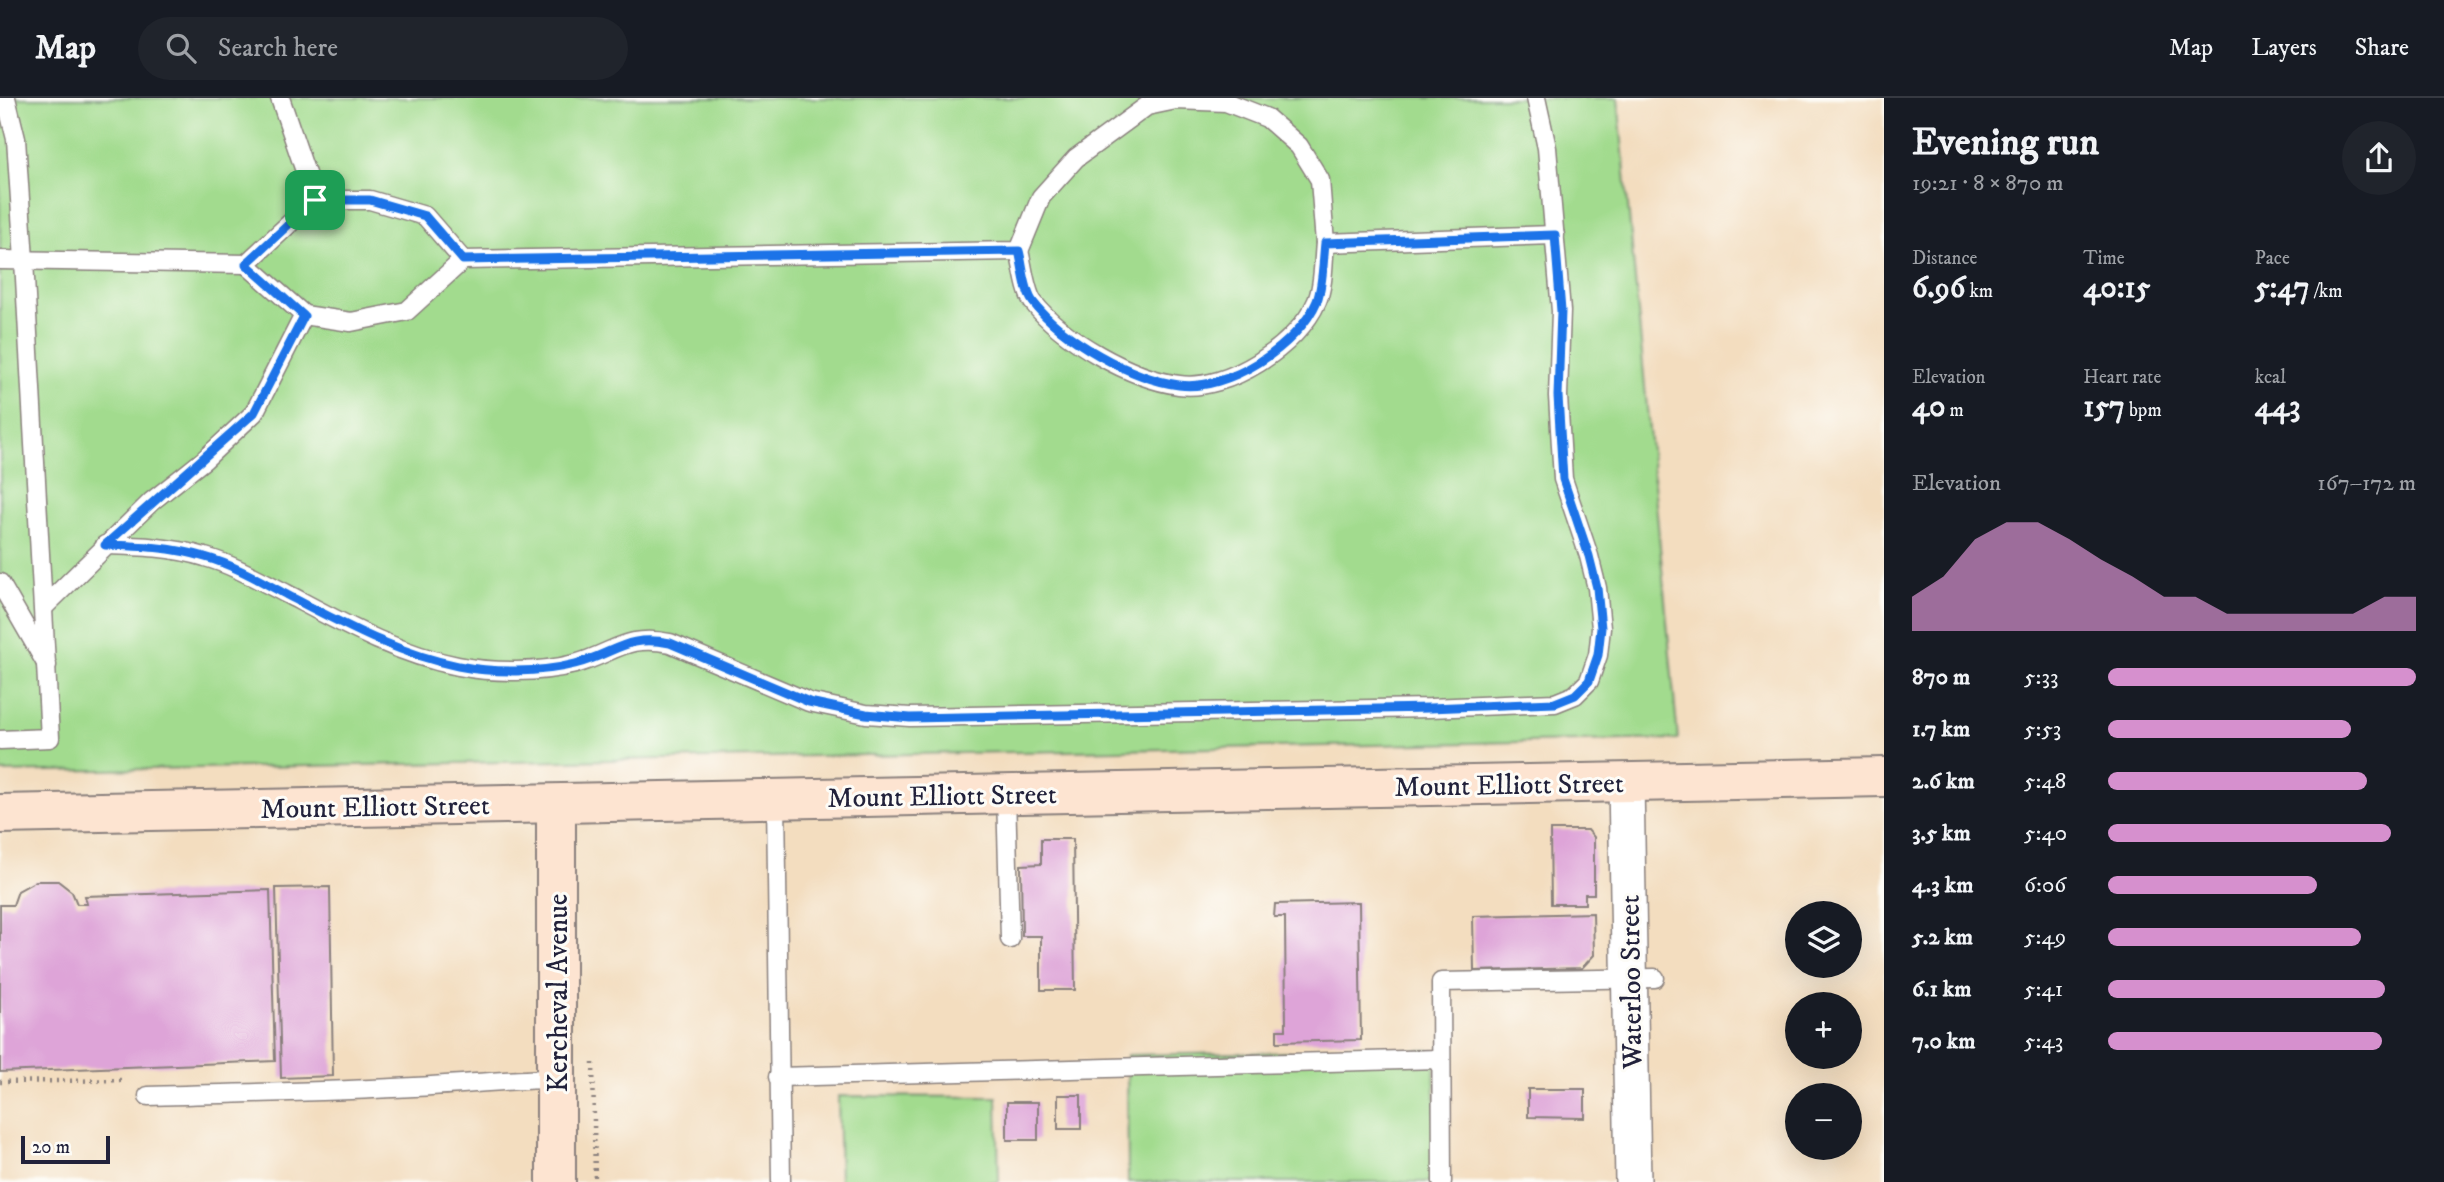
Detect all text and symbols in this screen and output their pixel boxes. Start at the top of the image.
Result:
search box [138,17,628,80]
text: Map [35,28,96,69]
icon: search [162,29,200,67]
text: Search here [218,32,338,65]
text: Map [2169,33,2213,63]
text: Layers [2251,33,2317,63]
text: Share [2355,33,2409,63]
text: Evening run [1912,119,2099,167]
button: share [2342,121,2416,195]
text: 19:21 · 8 × 870 m [1912,169,2064,198]
pin [285,170,345,230]
icon: arrive [296,181,334,219]
text: Distance [1912,247,1977,270]
text: Time [2083,247,2125,270]
text: Pace [2255,247,2290,270]
text: 6.96 [1912,270,1965,307]
text: 40:15 [2083,270,2150,307]
text: 5:47 [2255,270,2310,307]
text: km [1965,280,1993,303]
text: /km [2310,280,2342,303]
text: Elevation [1912,366,1986,389]
text: Heart rate [2083,366,2161,389]
text: kcal [2255,366,2286,389]
text: 40 [1912,389,1945,426]
text: 157 [2083,389,2125,426]
text: 443 [2255,389,2300,426]
text: m [1945,399,1964,422]
text: bpm [2125,399,2162,422]
text: Elevation [1912,469,2001,498]
text: 167–172 m [2317,469,2416,498]
text: 870 m [1912,663,1970,692]
text: 5:33 [2024,663,2059,692]
text: 1.7 km [1912,715,1970,744]
text: 5:53 [2024,715,2061,744]
street label: Mount Elliott Street [1394,766,1624,805]
text: 2.6 km [1912,767,1975,796]
text: 5:48 [2024,767,2066,796]
street label: Mount Elliott Street [827,777,1057,816]
street label: Mount Elliott Street [260,788,490,827]
text: 3.5 km [1912,819,1971,848]
text: 5:40 [2024,819,2067,848]
text: 4.3 km [1912,871,1973,900]
text: 6:06 [2024,871,2066,900]
street label: Kercheval Avenue [541,894,576,1092]
street label: Waterloo Street [1612,894,1651,1071]
map controls [1785,901,1862,1160]
button: layers [1785,901,1862,978]
text: 5.2 km [1912,923,1973,952]
text: 5:49 [2024,923,2066,952]
text: 6.1 km [1912,975,1971,1004]
text: 5:41 [2024,975,2063,1004]
button: + [1785,992,1862,1069]
text: 7.0 km [1912,1027,1975,1056]
text: 5:43 [2024,1027,2063,1056]
button: − [1785,1083,1862,1160]
scale bar [21,1133,110,1165]
text: 20 m [32,1136,70,1159]

